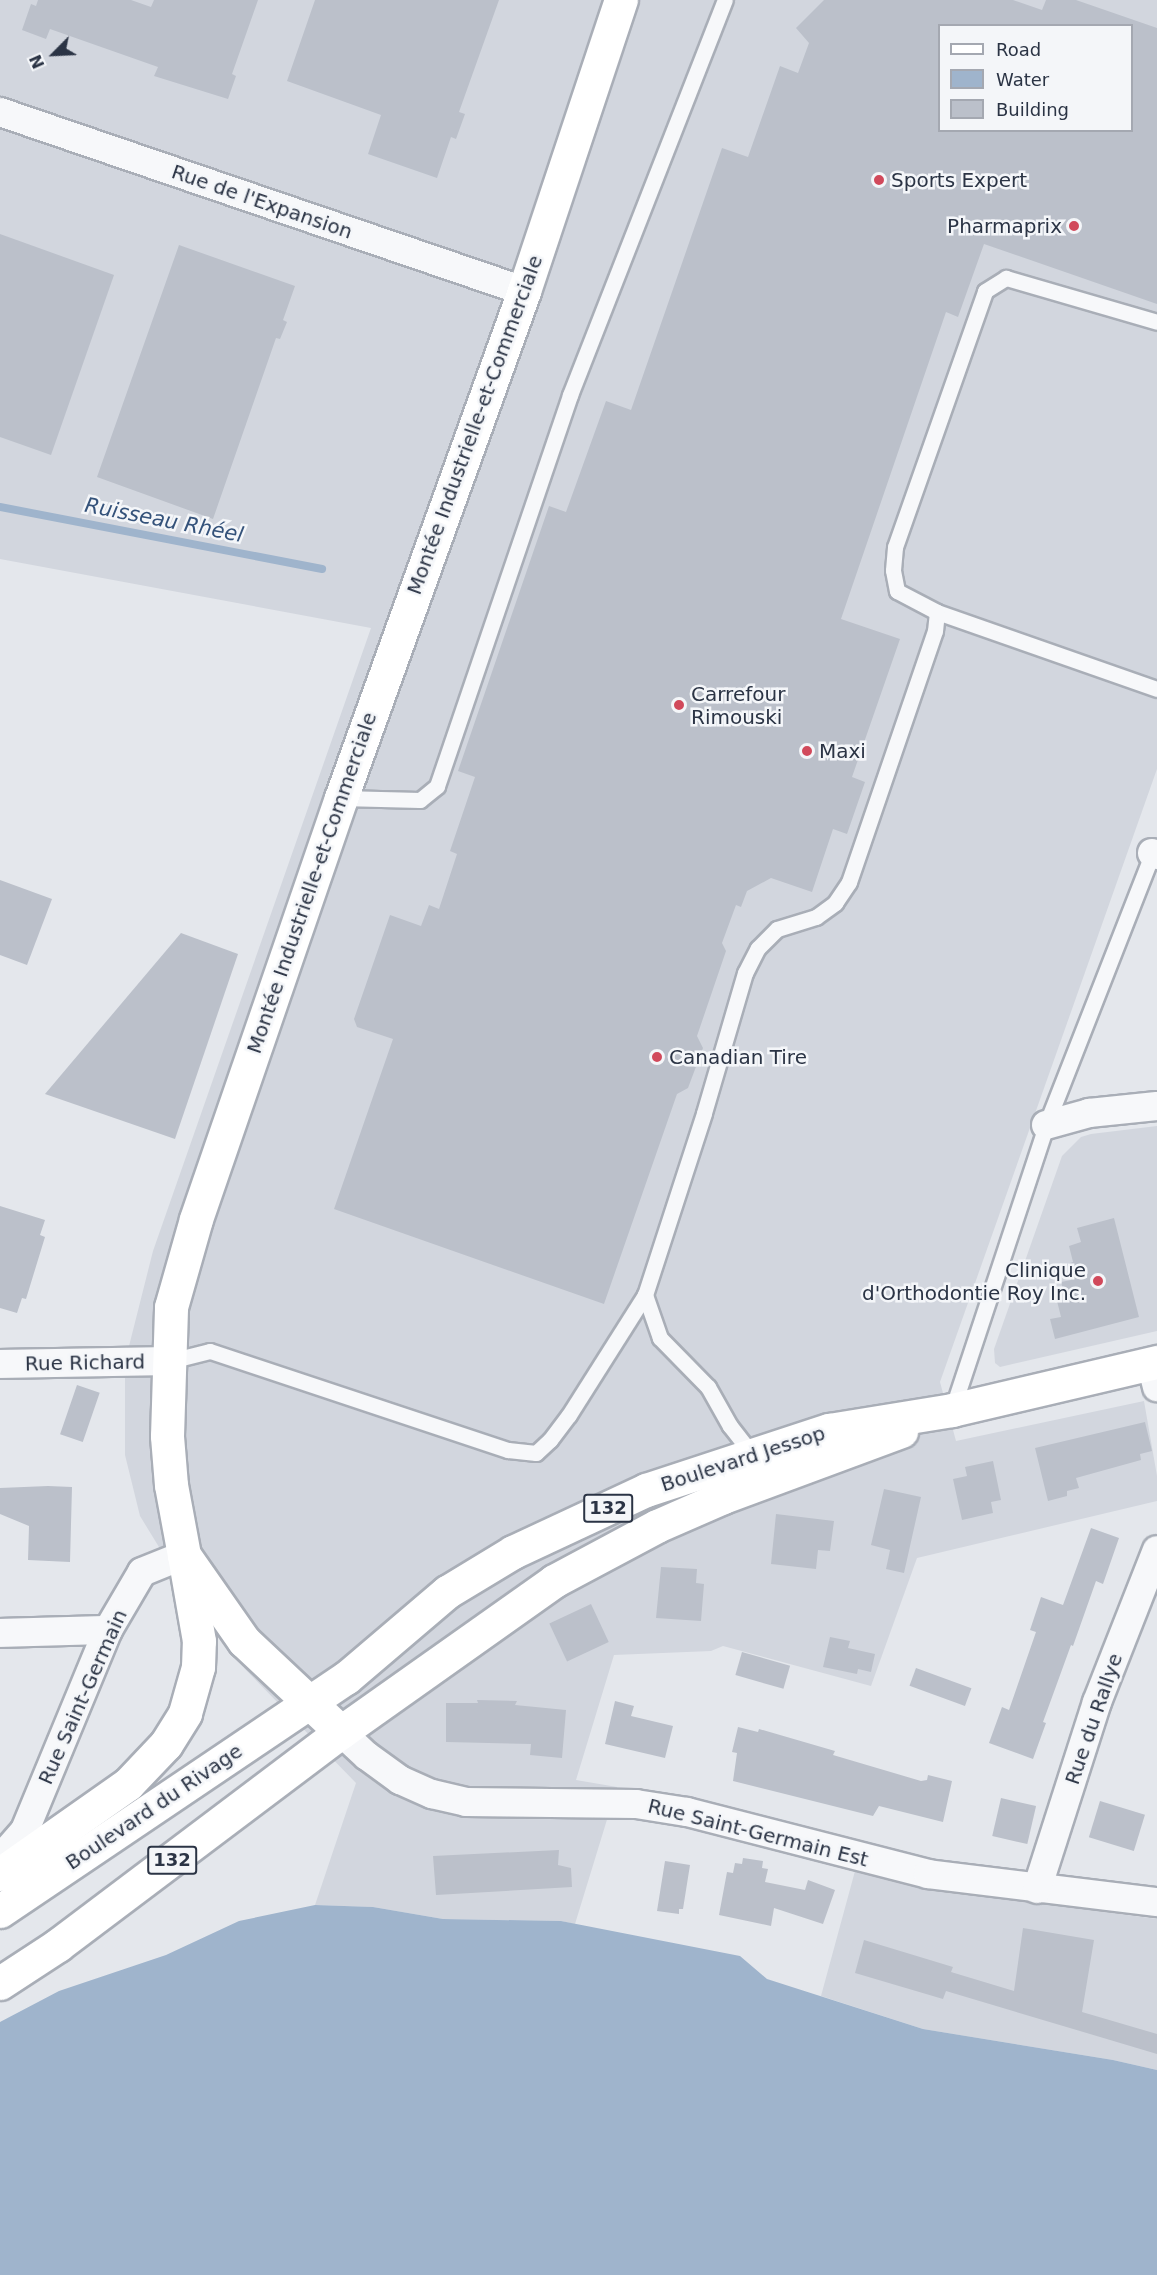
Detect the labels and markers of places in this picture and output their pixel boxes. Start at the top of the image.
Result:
place label: Sports Expert [891,168,1027,192]
marker: Sports Expert [872,173,886,187]
place label: Pharmaprix [947,214,1062,238]
marker: Pharmaprix [1067,219,1081,233]
place label: Carrefour Rimouski [691,682,785,729]
marker: Carrefour Rimouski [672,698,686,712]
place label: Maxi [819,739,866,763]
marker: Maxi [800,744,814,758]
place label: Canadian Tire [669,1045,807,1069]
marker: Canadian Tire [650,1050,664,1064]
place label: Clinique d'Orthodontie Roy Inc. [862,1258,1086,1305]
marker: Clinique d'Orthodontie Roy Inc. [1091,1274,1105,1288]

